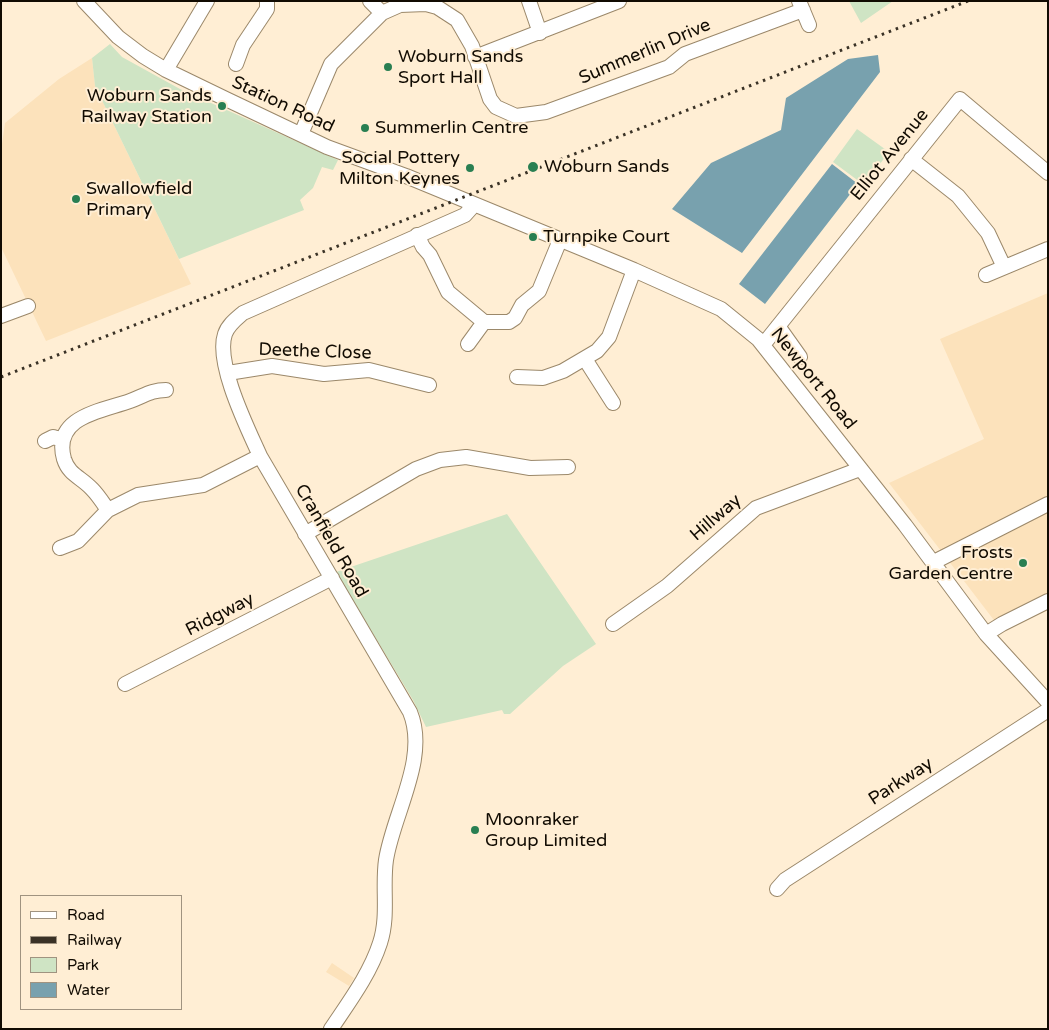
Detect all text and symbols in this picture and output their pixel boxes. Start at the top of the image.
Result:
street label: Summerlin Drive [576,15,714,89]
place label: Woburn Sands Sport Hall [398,46,523,88]
marker: Woburn Sands Sport Hall [382,61,394,73]
street label: Station Road [228,72,338,138]
place label: Woburn Sands Railway Station [81,85,212,128]
marker: Woburn Sands Railway Station [216,100,228,112]
street label: Elliot Avenue [846,105,934,205]
place label: Summerlin Centre [375,117,528,139]
marker: Summerlin Centre [359,122,371,134]
place label: Social Pottery Milton Keynes [339,147,460,190]
place label: Woburn Sands [544,156,669,178]
marker: Woburn Sands [526,160,540,174]
marker: Social Pottery Milton Keynes [464,162,476,174]
place label: Swallowfield Primary [86,178,192,220]
marker: Swallowfield Primary [70,193,82,205]
place label: Turnpike Court [543,226,670,248]
marker: Turnpike Court [527,231,539,243]
street label: Newport Road [765,324,861,434]
street label: Deethe Close [258,339,372,365]
street label: Cranfield Road [290,480,372,602]
street label: Hillway [686,490,746,546]
place label: Frosts Garden Centre [889,542,1013,584]
marker: Frosts Garden Centre [1017,557,1029,569]
street label: Ridgway [182,589,258,641]
street label: Parkway [865,753,937,811]
place label: Moonraker Group Limited [485,809,607,852]
marker: Moonraker Group Limited [469,824,481,836]
legend [20,895,182,1010]
text: Road [67,906,105,924]
text: Railway [67,931,122,949]
text: Park [67,956,99,974]
text: Water [67,981,110,999]

